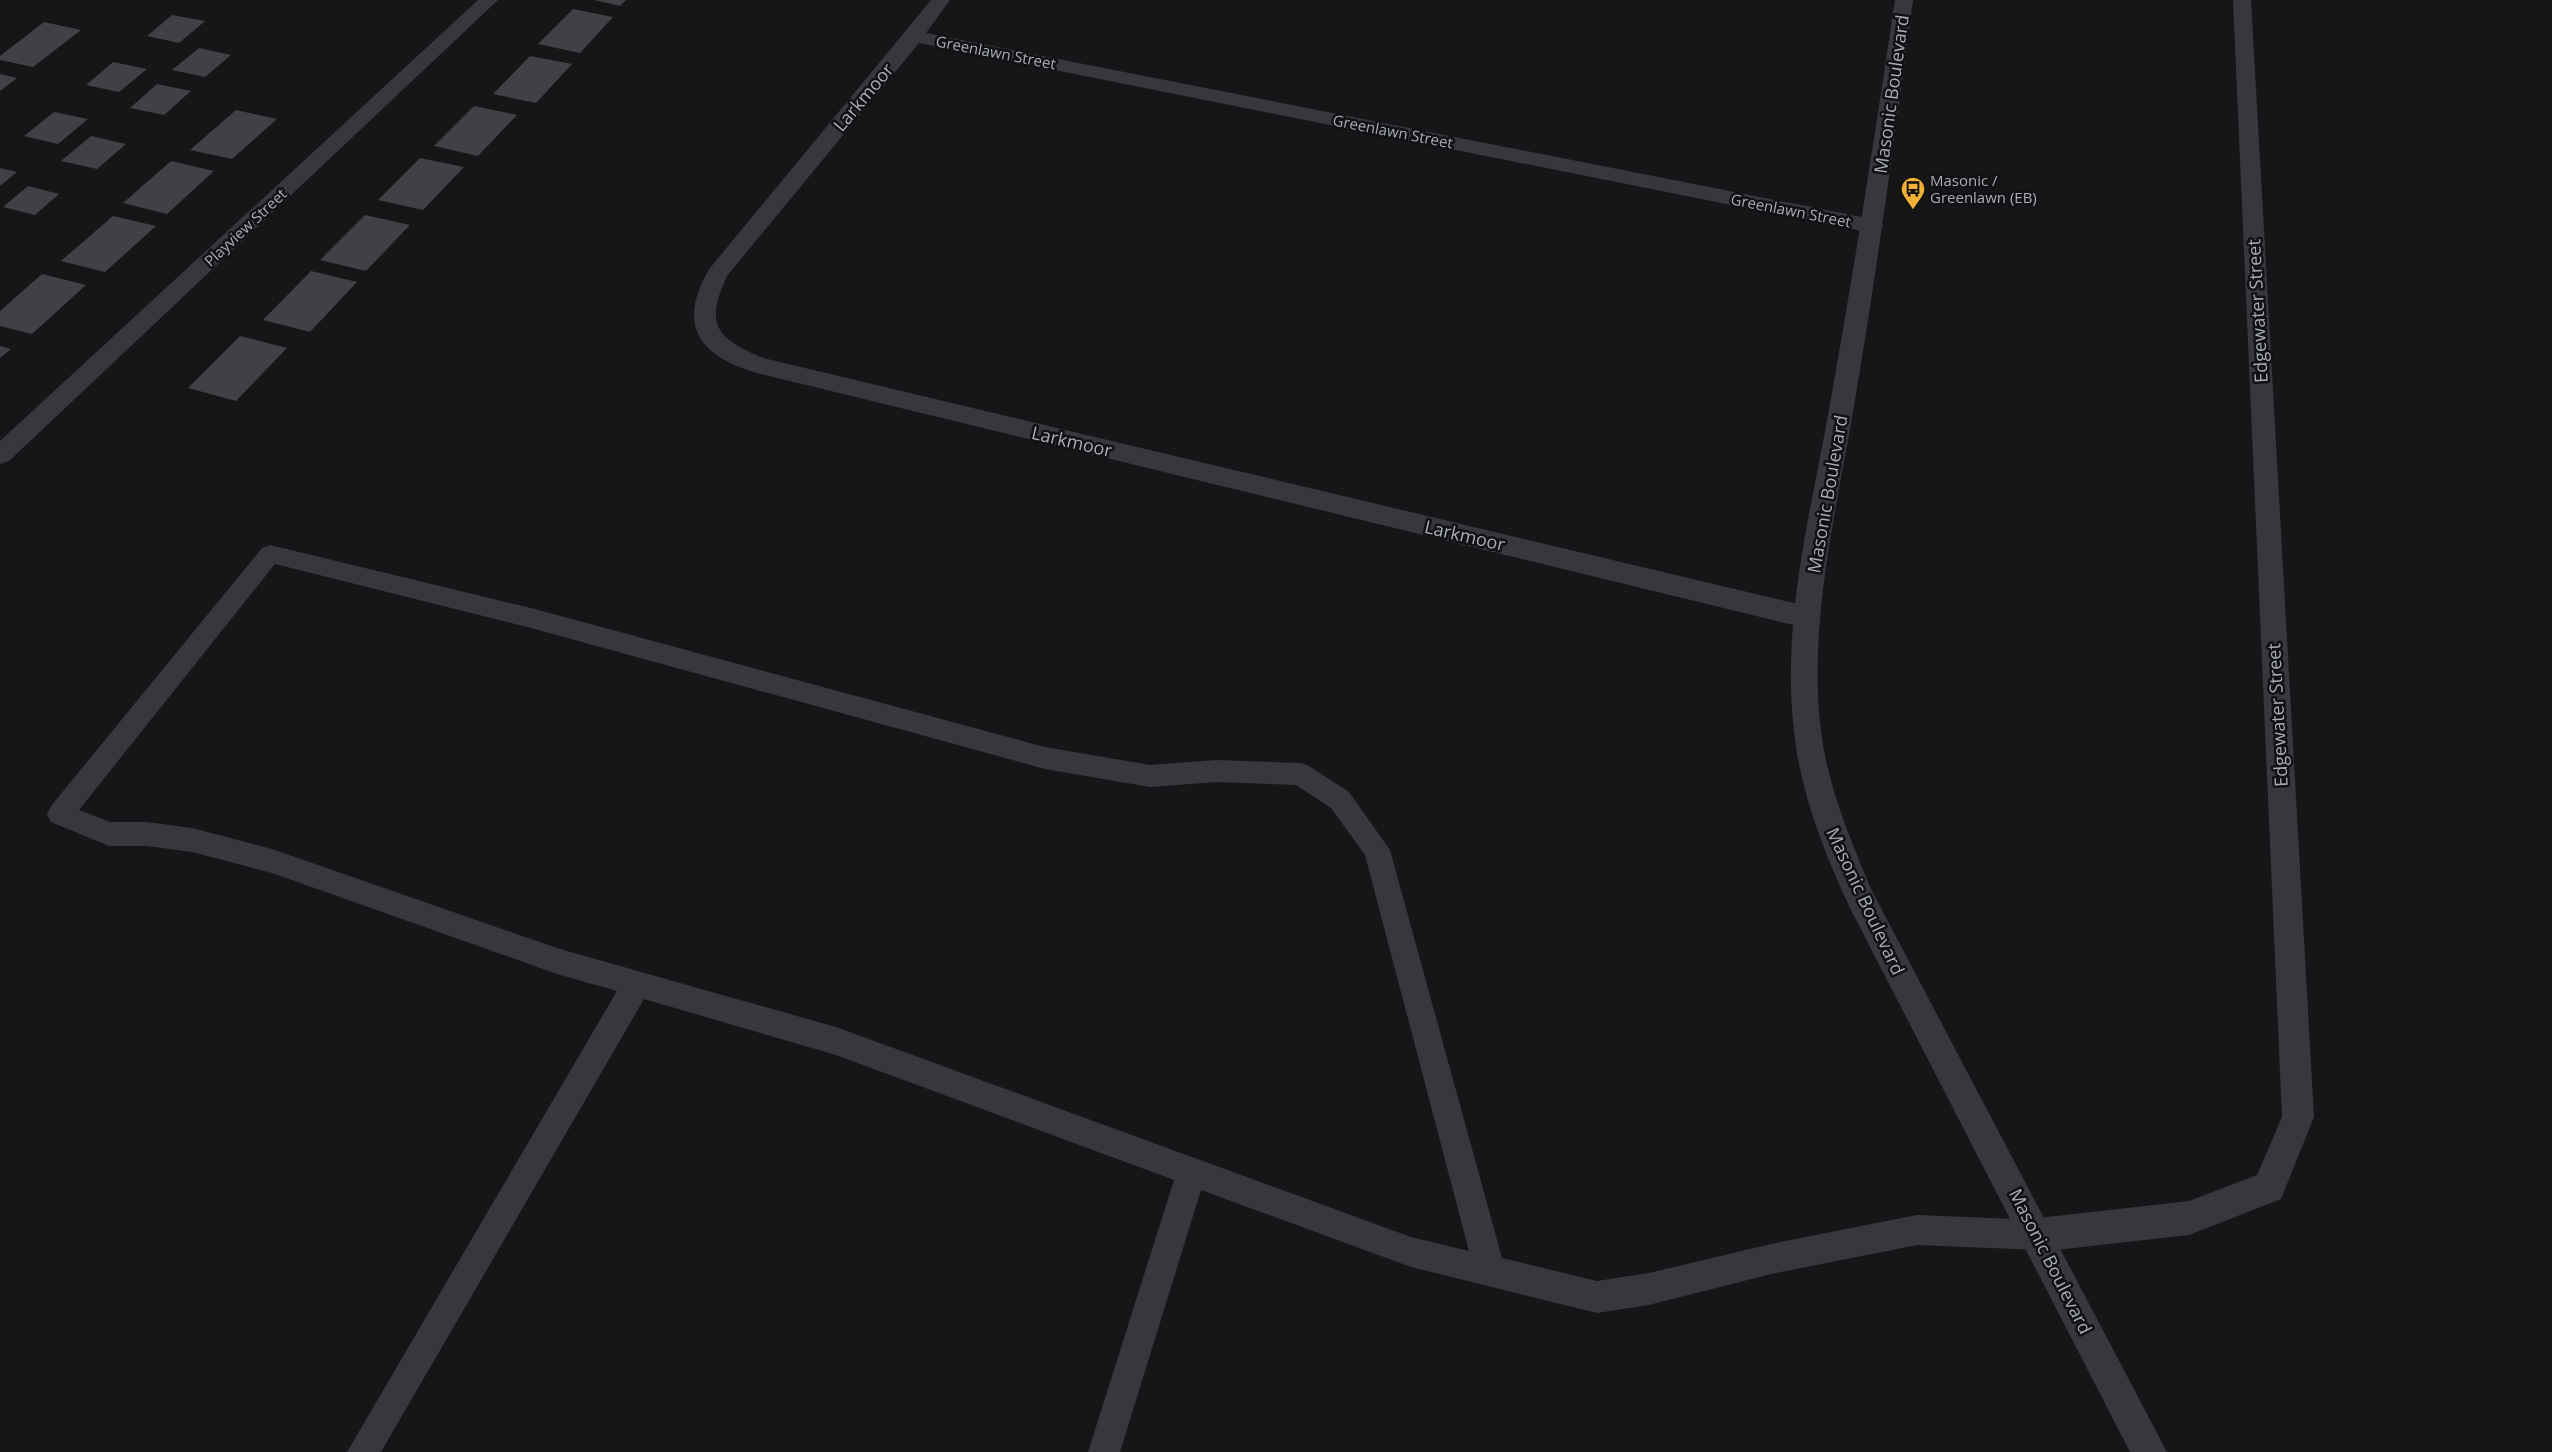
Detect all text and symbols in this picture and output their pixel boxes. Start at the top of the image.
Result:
street label: Masonic Boulevard [1868,13,1914,175]
street label: Greenlawn Street [934,31,1058,73]
street label: Larkmoor [827,57,899,136]
street label: Greenlawn Street [1331,110,1455,152]
place label: Masonic / Greenlawn (EB) [1930,170,2037,207]
bus stop icon: Masonic / Greenlawn (EB) [1900,176,1926,210]
street label: Playview Street [199,184,291,270]
street label: Greenlawn Street [1729,189,1853,231]
street label: Edgewater Street [2241,239,2273,383]
street label: Masonic Boulevard [1801,413,1853,575]
street label: Larkmoor [1029,420,1115,462]
street label: Larkmoor [1422,514,1508,556]
street label: Edgewater Street [2261,643,2293,787]
street label: Masonic Boulevard [1821,823,1911,979]
street label: Masonic Boulevard [2004,1184,2098,1338]

